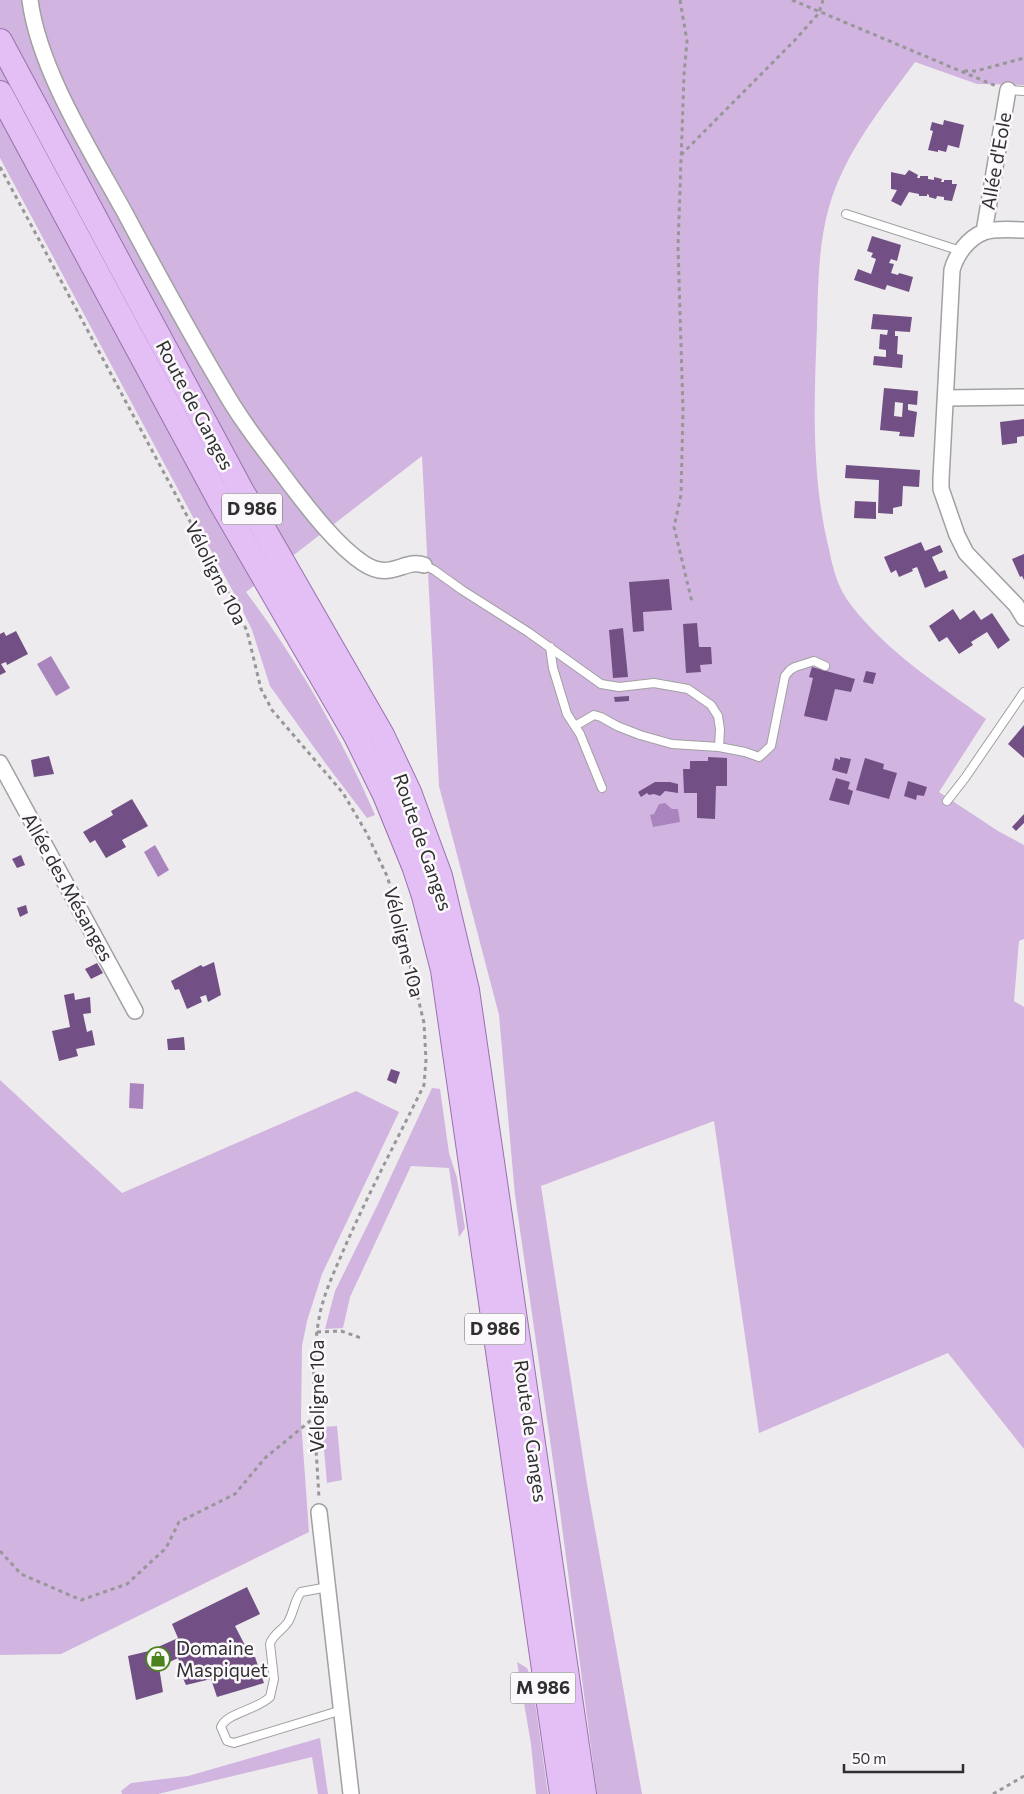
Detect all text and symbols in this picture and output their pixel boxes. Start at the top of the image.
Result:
street label: Allée d'Eole [976,110,1015,212]
street label: Route de Ganges [152,336,239,474]
road number: D 986 [222,494,282,524]
street label: Véloligne 10a [181,517,252,628]
street label: Route de Ganges [389,770,458,913]
street label: Allée des Mésanges [18,809,119,965]
street label: Véloligne 10a [380,884,429,999]
road number: D 986 [465,1314,525,1345]
street label: Véloligne 10a [305,1340,328,1452]
street label: Route de Ganges [510,1358,553,1504]
place label: Domaine Maspiquet [176,1636,268,1681]
shop icon: Domaine Maspiquet [145,1646,171,1672]
road number: M 986 [510,1672,576,1704]
scale bar [844,1742,963,1774]
text: 50 m [852,1749,886,1767]

